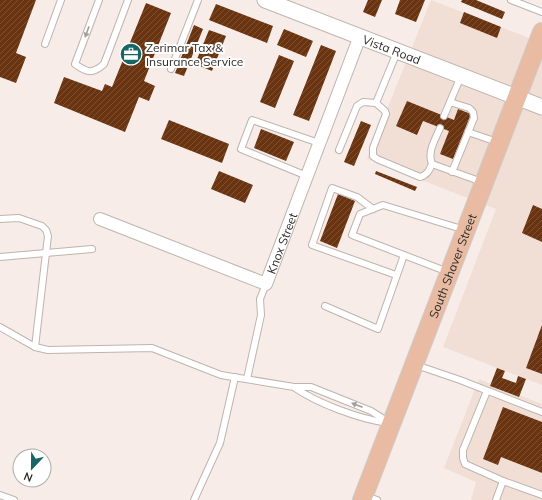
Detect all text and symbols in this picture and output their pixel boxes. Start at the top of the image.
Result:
one-way arrow [83,26,89,38]
street label: Vista Road [361,31,423,67]
place label: Zerimar Tax & Insurance Service [146,40,243,69]
office icon: Zerimar Tax & Insurance Service [118,41,144,67]
street label: Knox Street [263,210,300,276]
street label: South Shaver Street [425,211,479,320]
one-way arrow [351,402,363,408]
north arrow [12,448,52,488]
text: N [22,469,35,485]

